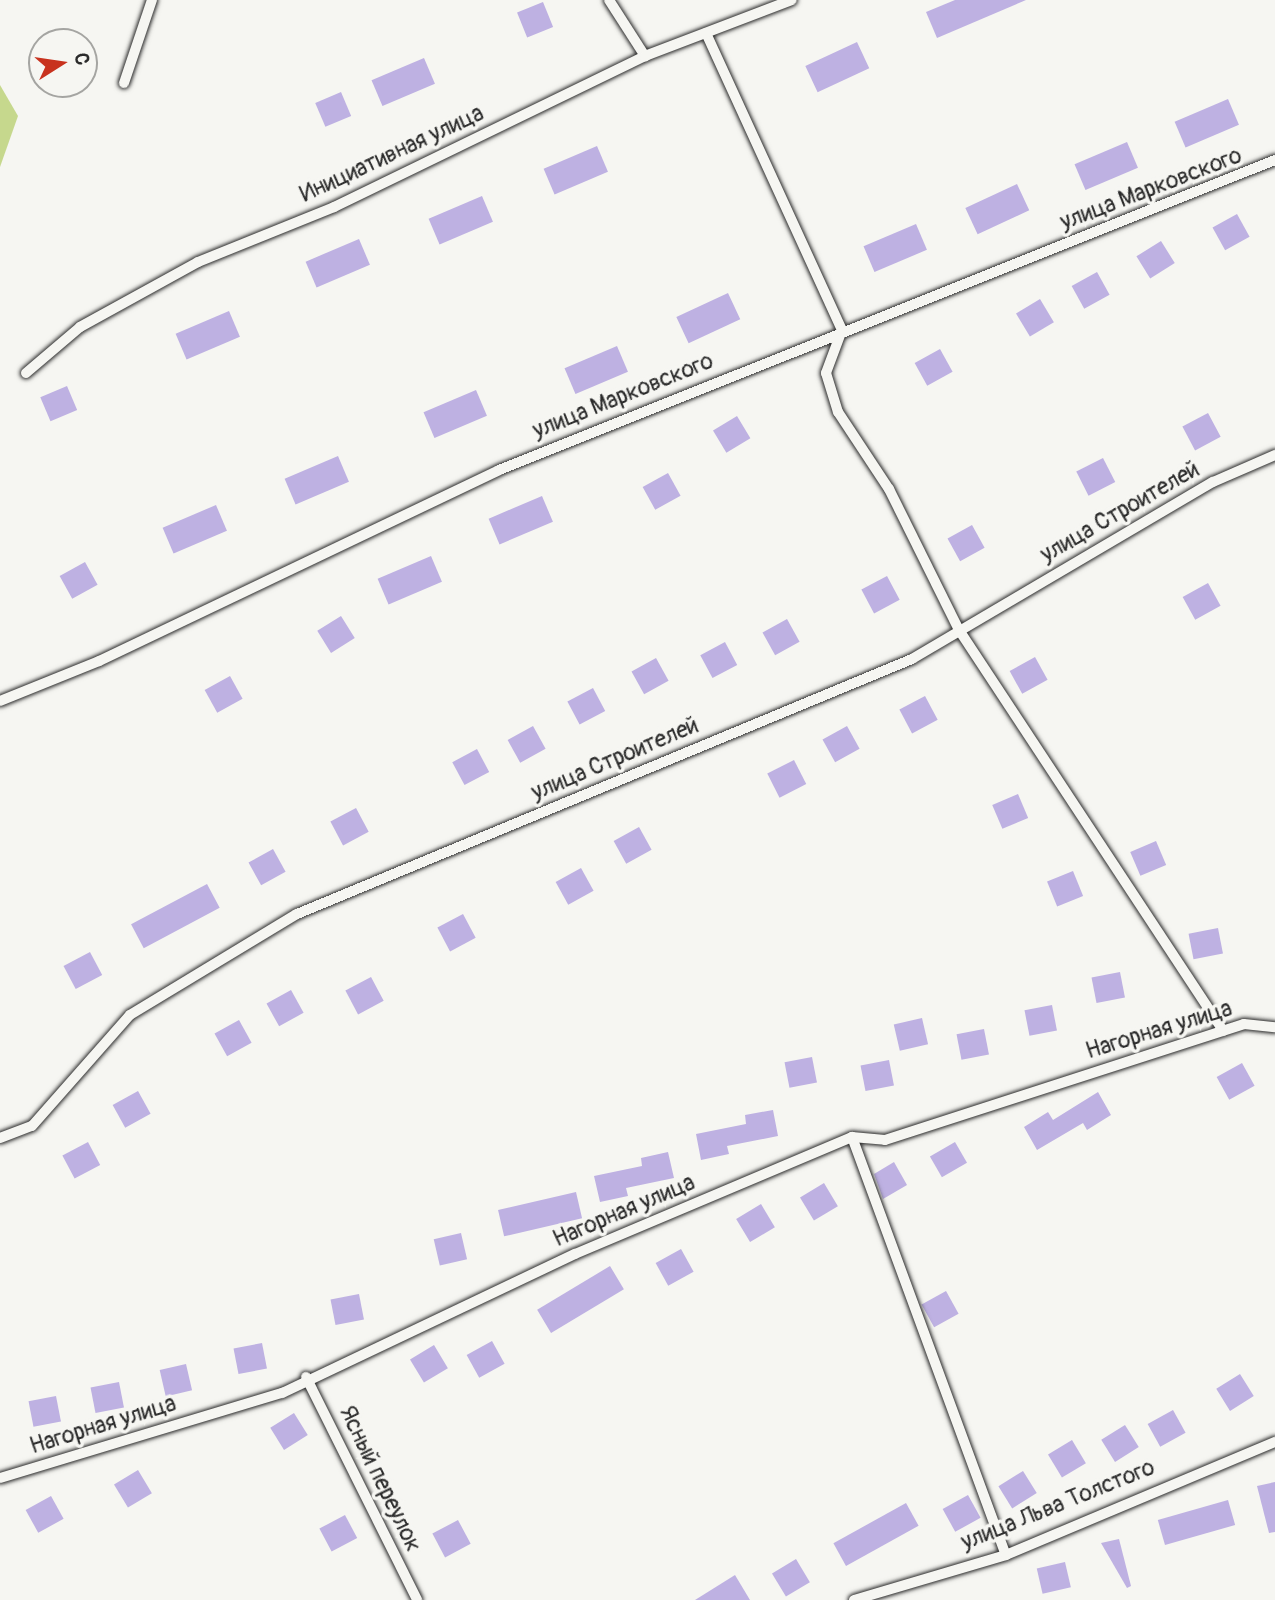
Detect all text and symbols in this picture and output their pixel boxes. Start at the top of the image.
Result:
north arrow [28,28,98,98]
text: С [69,51,95,67]
street label: Инициативная улица [296,99,488,209]
street label: улица Марковского [1056,142,1246,236]
street label: улица Марковского [529,347,717,445]
street label: улица Строителей [1036,455,1204,569]
street label: улица Строителей [527,711,703,807]
street label: Нагорная улица [1083,995,1235,1065]
street label: Нагорная улица [549,1169,699,1253]
street label: Нагорная улица [27,1390,179,1460]
street label: Ясный переулок [333,1402,427,1556]
street label: улица Льва Толстого [957,1454,1159,1556]

